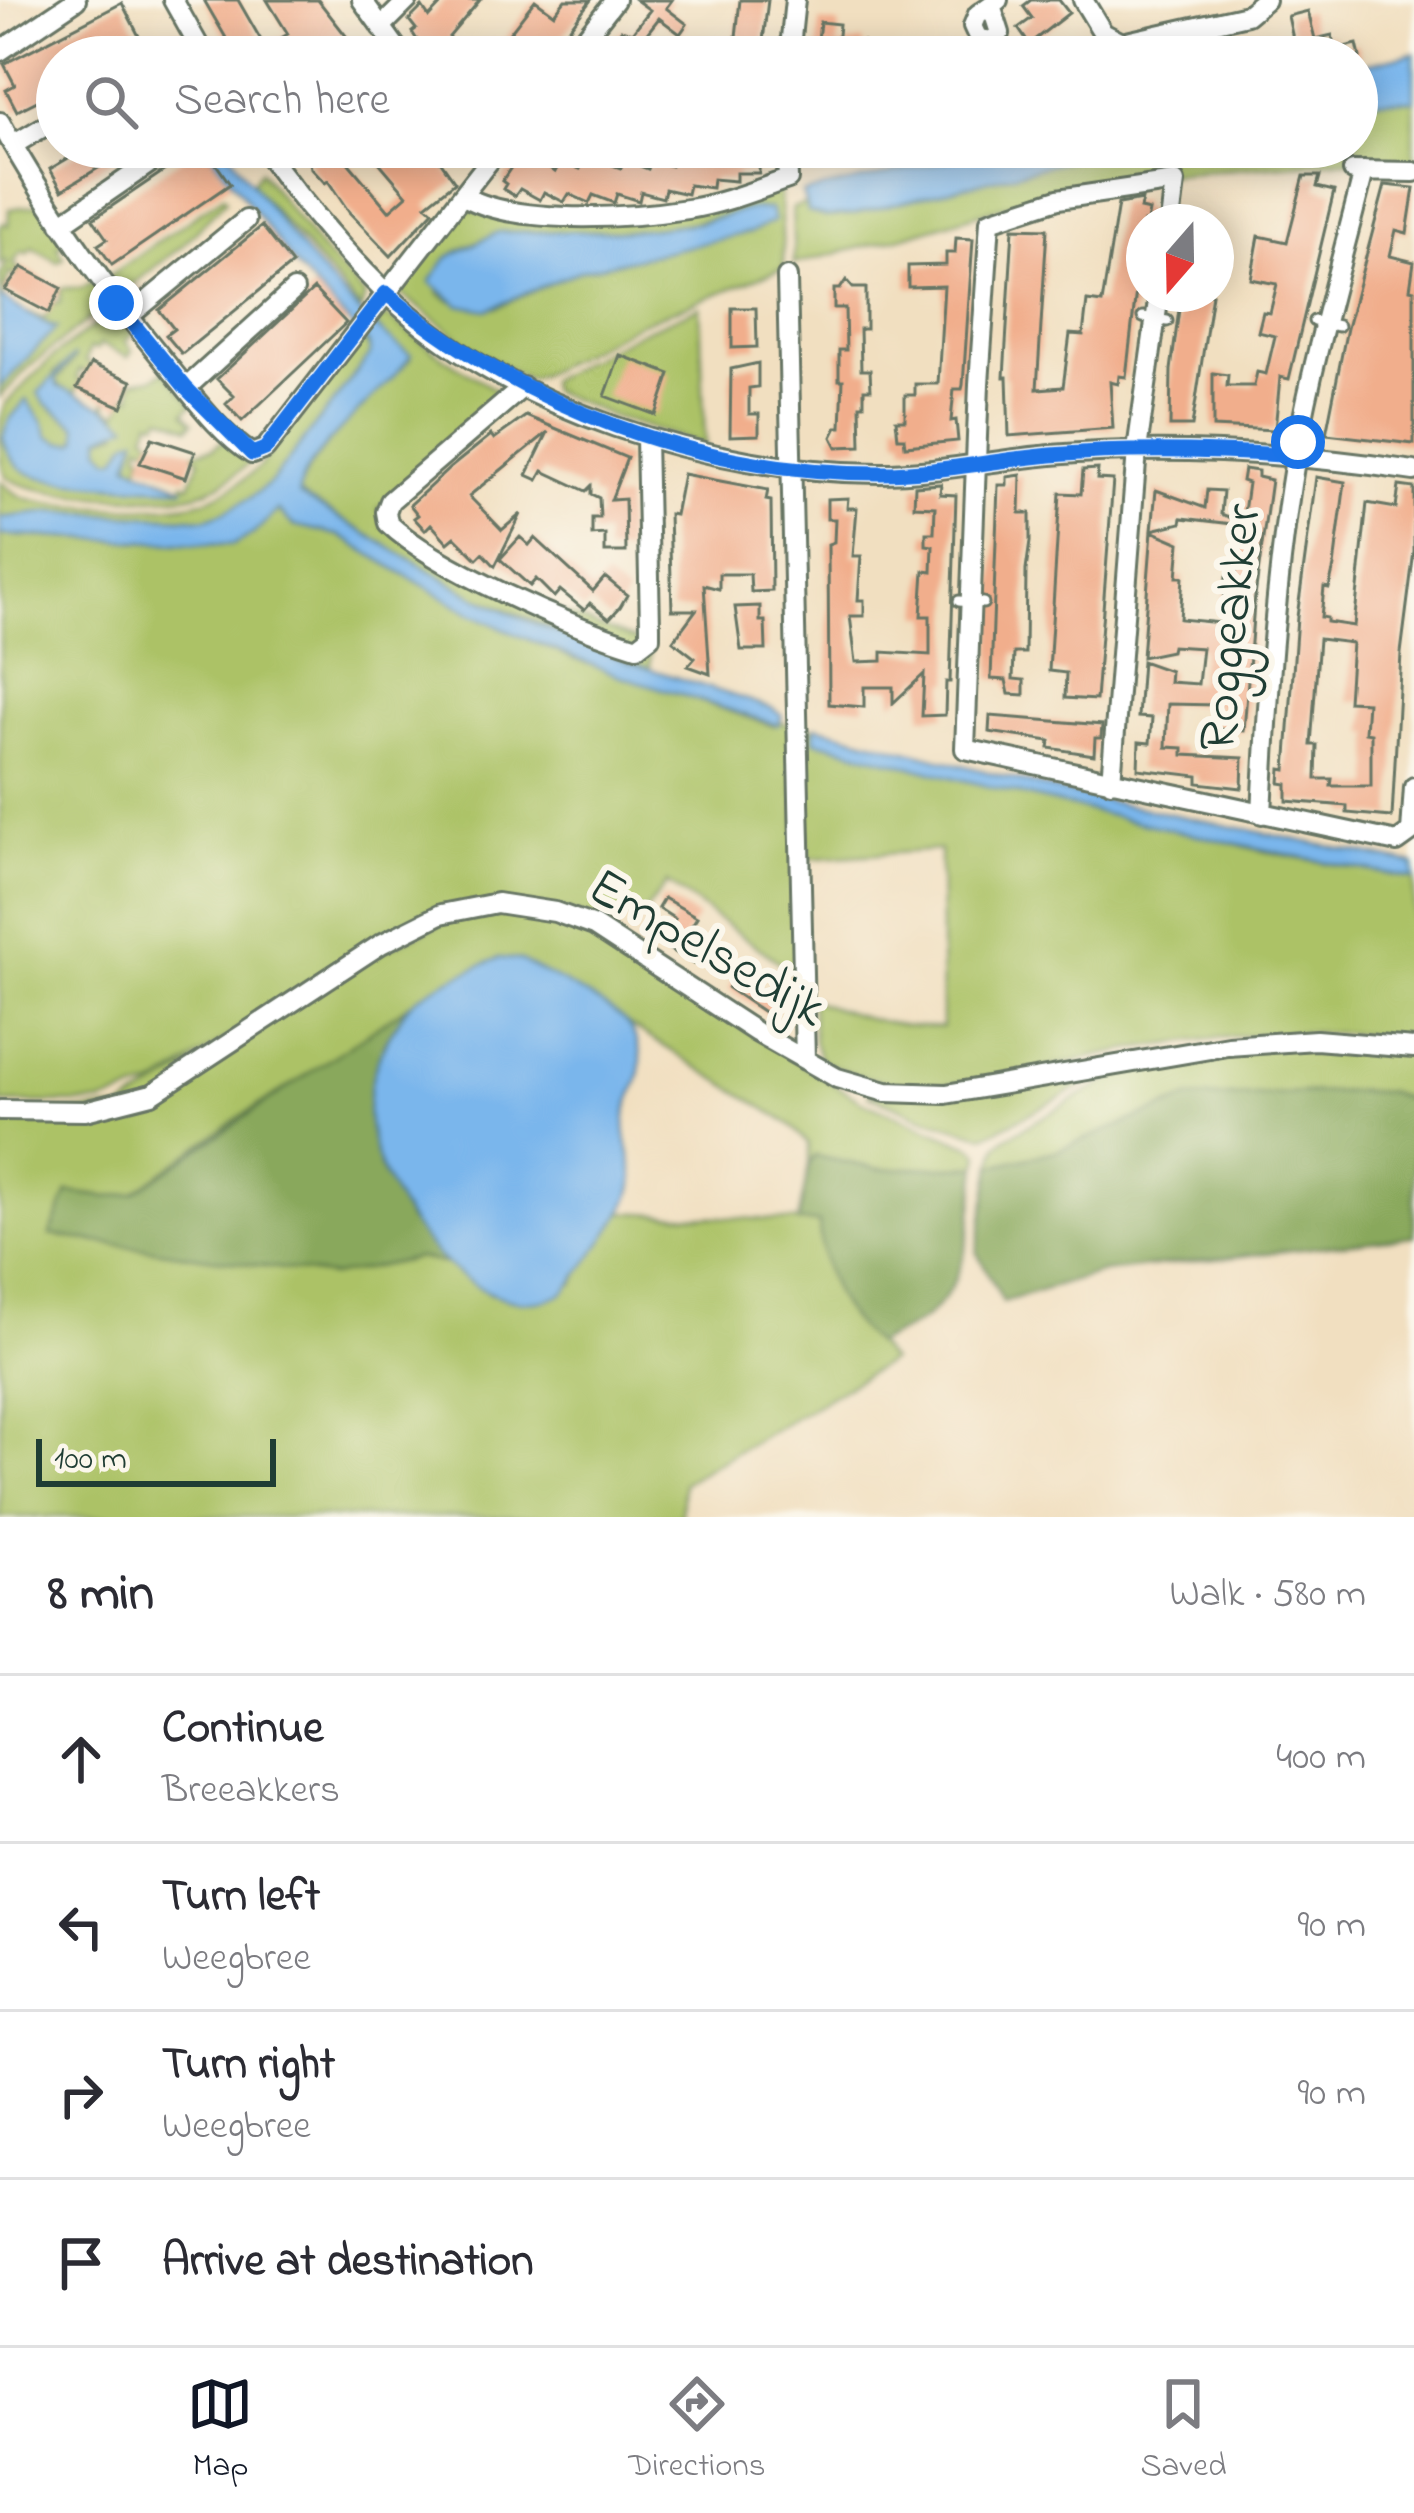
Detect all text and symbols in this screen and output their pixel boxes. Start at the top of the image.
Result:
search box [36,36,1378,168]
icon: search [78,69,144,135]
text: Search here [174,69,390,135]
north arrow [1126,204,1234,312]
route end [89,276,143,330]
route start [1271,415,1325,469]
street label: Roggeakker [1181,500,1286,756]
street label: Empelsedijk [572,850,840,1050]
scale bar [36,1433,276,1486]
text: 100 m [54,1436,127,1484]
text: 8 min [48,1558,154,1633]
text: Walk · 580 m [1169,1567,1366,1624]
text: Continue [162,1697,323,1763]
icon: ahead [48,1726,114,1792]
text: 400 m [1276,1730,1366,1787]
text: Breeakkers [162,1763,340,1820]
text: Turn left [162,1865,320,1931]
icon: left [48,1894,114,1960]
text: 90 m [1297,1898,1366,1955]
text: Weegbree [162,1931,311,1988]
text: Turn right [162,2033,335,2099]
icon: right [48,2062,114,2128]
text: 90 m [1297,2066,1366,2123]
text: Weegbree [162,2099,311,2156]
icon: arrive [48,2230,114,2296]
text: Arrive at destination [162,2230,533,2296]
tab: Map [187,2371,253,2491]
tab: Directions [628,2371,766,2491]
tab: Saved [1140,2371,1227,2491]

